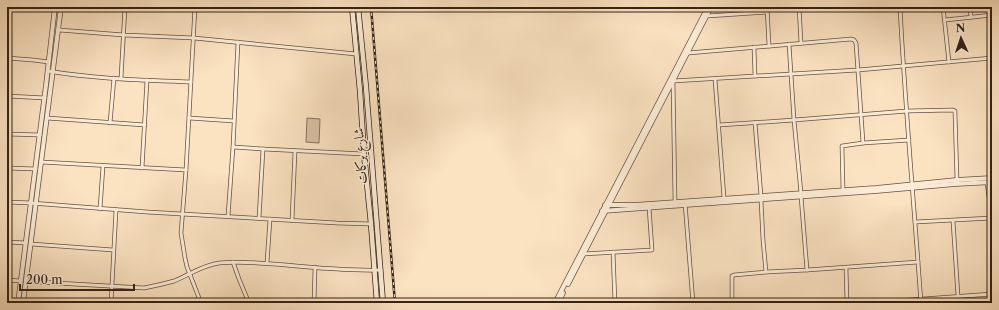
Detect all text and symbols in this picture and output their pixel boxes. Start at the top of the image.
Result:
north arrow [941,18,981,58]
text: N [955,21,966,35]
street label: شارع بركات [349,127,374,185]
scale bar [20,266,134,292]
text: 200 m [26,272,63,287]

